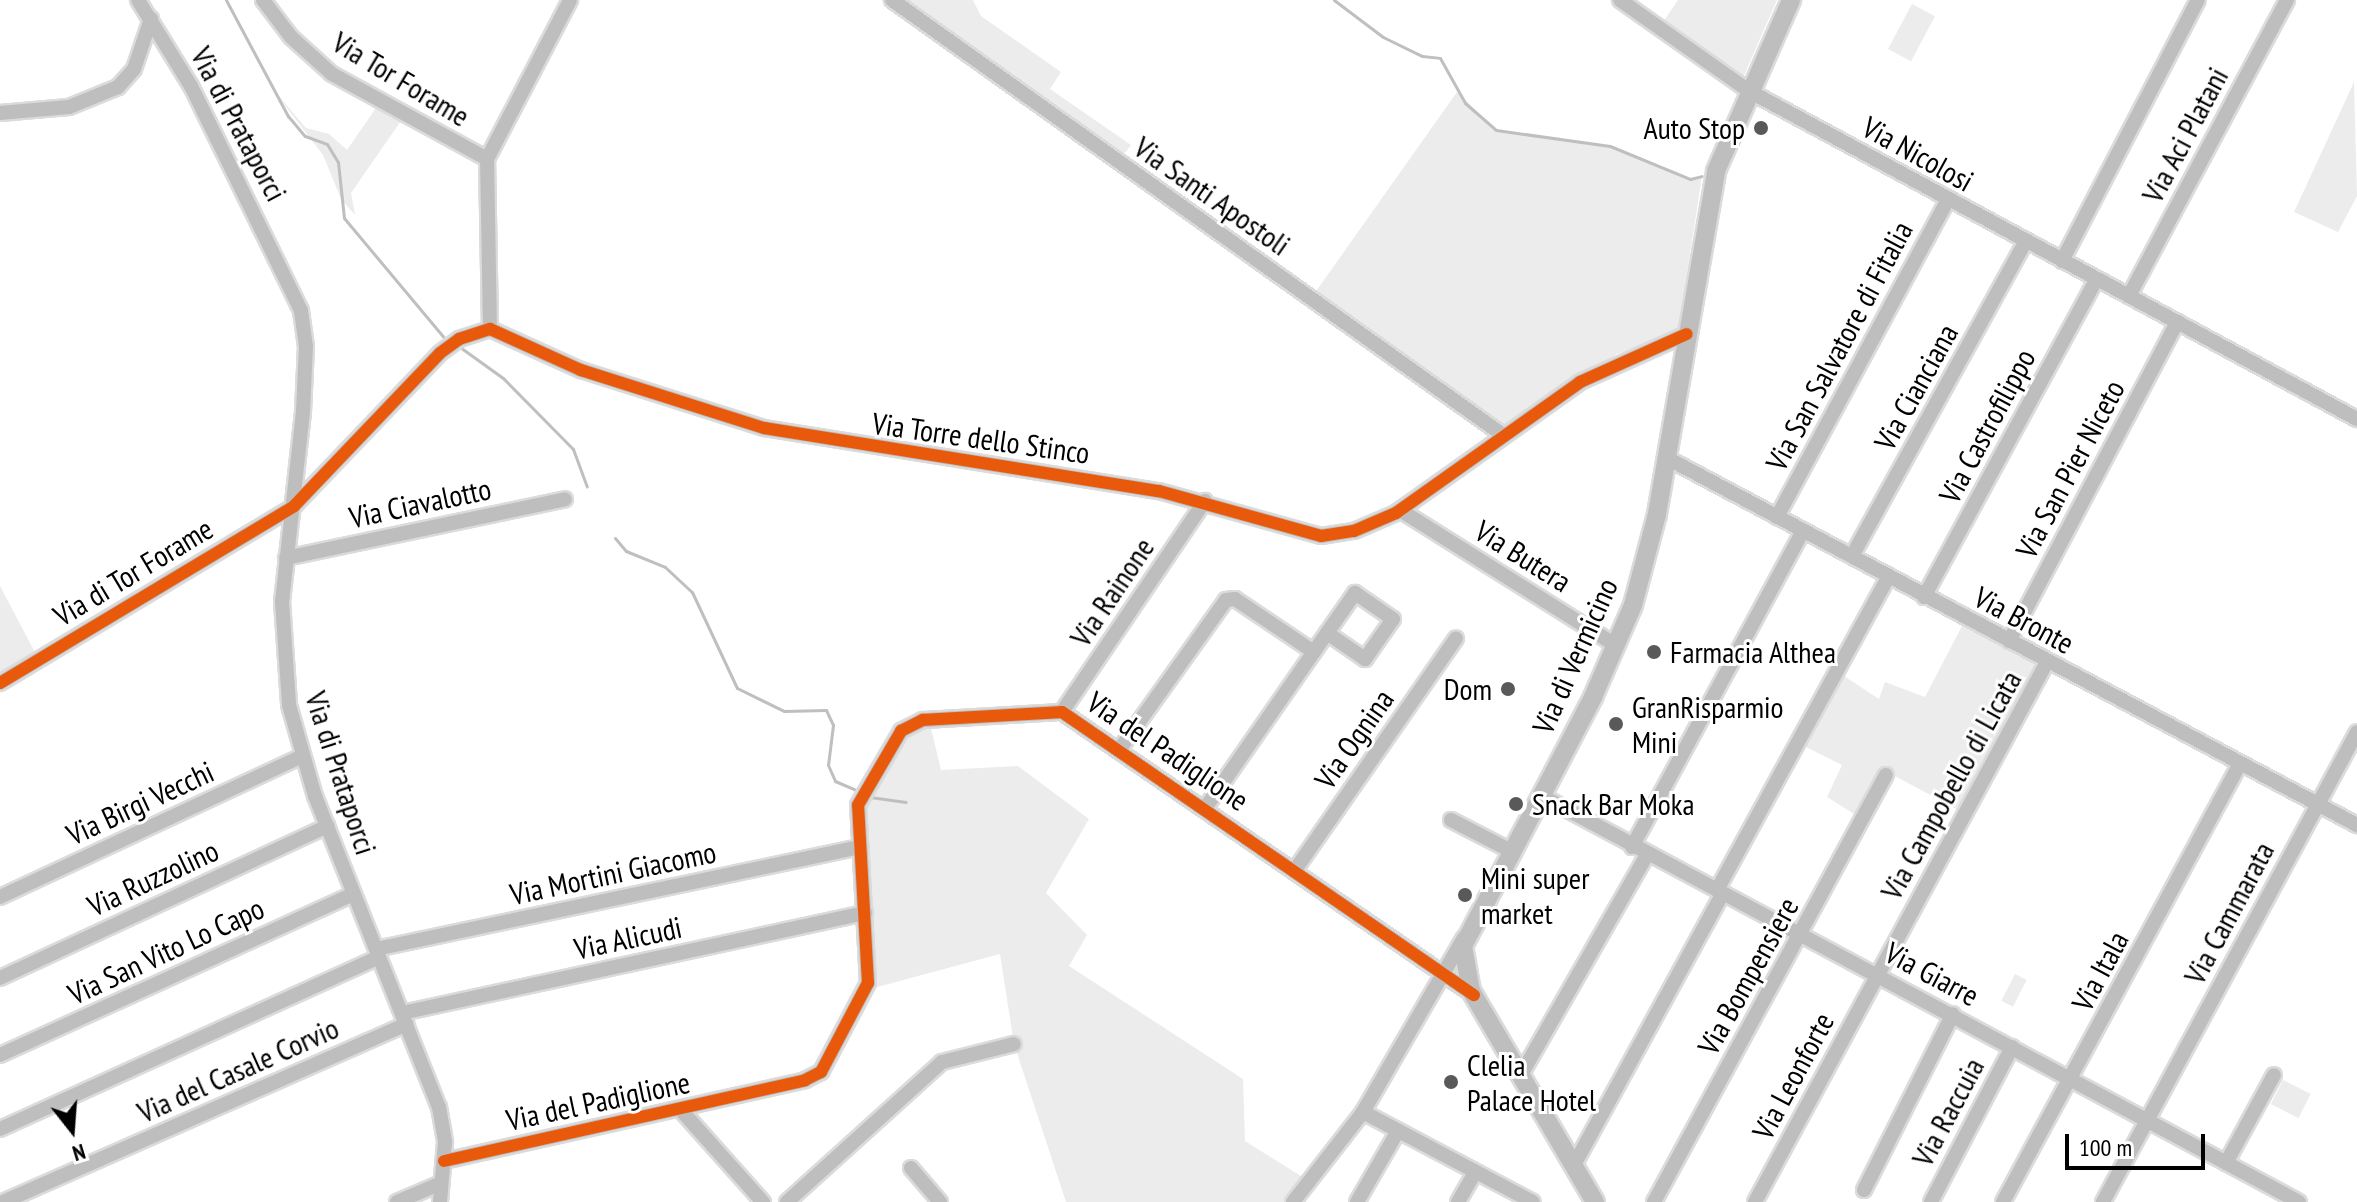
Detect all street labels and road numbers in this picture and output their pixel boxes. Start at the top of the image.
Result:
street label: Via Tor Forame [326,24,476,134]
street label: Via di Prataporci [183,41,295,207]
street label: Via Aci Platani [2134,61,2236,209]
street label: Via Nicolosi [1856,109,1980,199]
street label: Via Santi Apostoli [1127,129,1297,263]
street label: Via San Salvatore di Fitalia [1758,215,1920,477]
street label: Via Cianciana [1867,318,1965,456]
street label: Via Castrofilippo [1931,343,2043,509]
street label: Via San Pier Niceto [2008,374,2132,564]
street label: Via Torre dello Stinco [870,405,1092,471]
street label: Via Ciavalotto [346,470,494,536]
street label: Via di Tor Forame [47,510,219,634]
street label: Via Butera [1468,513,1578,599]
street label: Via Rainone [1063,531,1161,653]
street label: Via di Vermicino [1525,572,1625,740]
street label: Via Bronte [1968,579,2080,661]
street label: Via Campobello di Licata [1873,664,2029,906]
street label: Via Ognina [1307,682,1401,796]
street label: Via del Padiglione [1081,684,1255,818]
street label: Via di Prataporci [298,687,384,859]
street label: Via Birgi Vecchi [61,753,219,853]
street label: Via Ruzzolino [82,832,224,924]
street label: Via Mortini Giacomo [507,834,719,912]
street label: Via Cammarata [2177,836,2281,990]
street label: Via San Vito Lo Capo [62,890,270,1012]
street label: Via Bompensiere [1690,891,1806,1061]
street label: Via Alicudi [571,909,685,967]
street label: Via Itala [2064,925,2136,1017]
street label: Via Giarre [1879,934,1985,1014]
street label: Via Leonforte [1745,1007,1841,1145]
street label: Via del Casale Corvio [132,1010,344,1130]
street label: Via Raccuia [1905,1052,1991,1172]
street label: Via del Padiglione [503,1064,693,1138]

